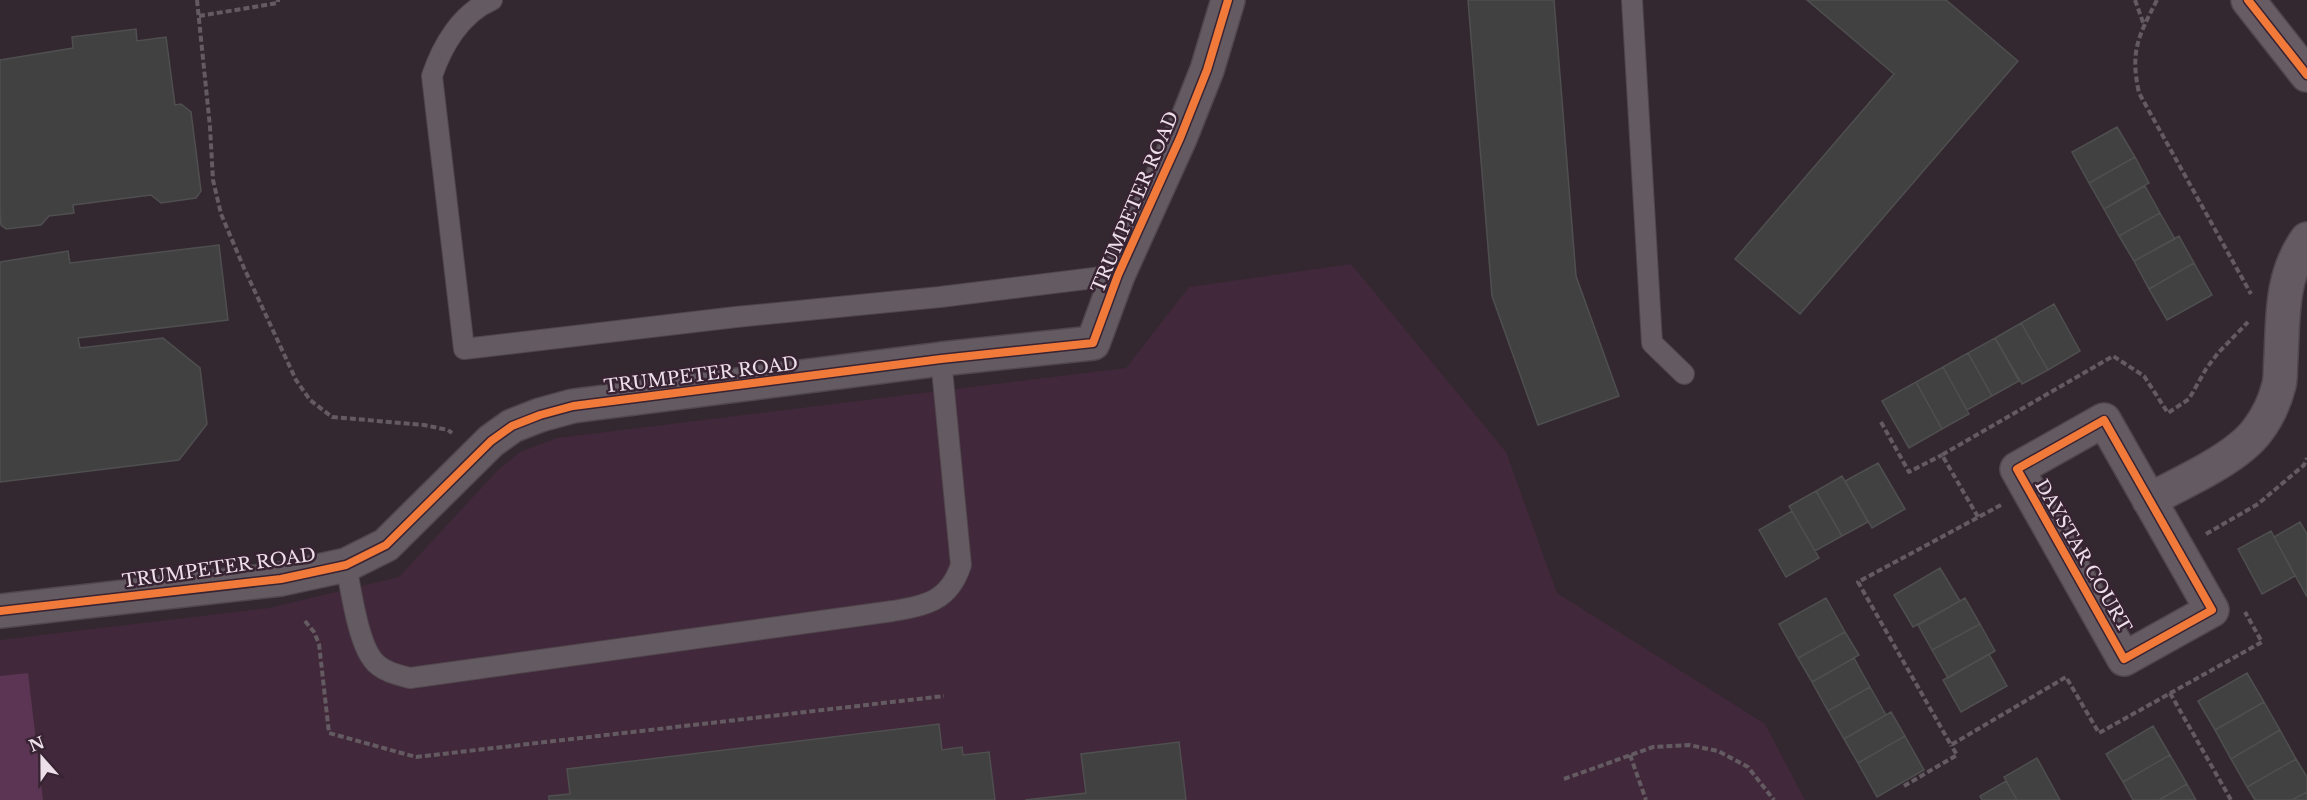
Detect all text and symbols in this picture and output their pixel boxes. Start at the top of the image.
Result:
street label: TRUMPETER ROAD [1087,108,1183,296]
street label: TRUMPETER ROAD [603,352,799,398]
street label: DAYSTAR COURT [2030,475,2136,637]
street label: TRUMPETER ROAD [121,544,317,592]
north arrow [12,728,72,788]
text: N [26,732,47,756]

